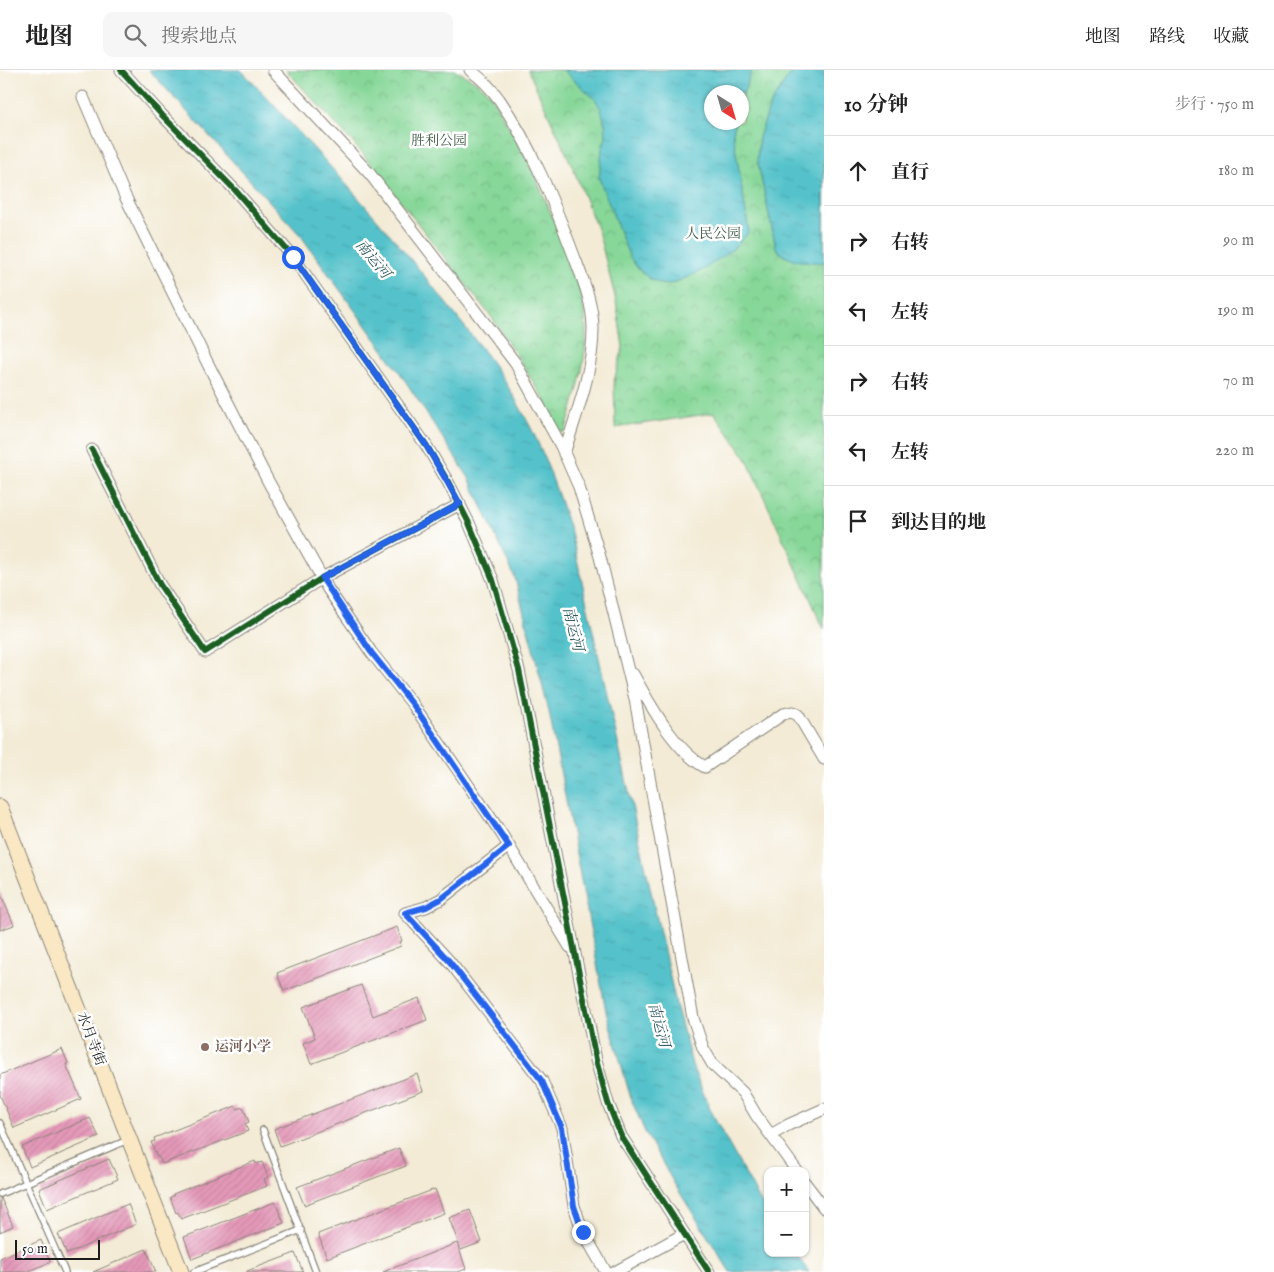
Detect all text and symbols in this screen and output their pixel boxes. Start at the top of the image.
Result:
search box [103,12,453,57]
icon: search [121,21,149,49]
text: 地图 [25,22,73,53]
text: 搜索地点 [161,25,237,49]
text: 地图 [1085,26,1121,49]
text: 路线 [1149,26,1185,49]
text: 收藏 [1213,26,1249,49]
north arrow [704,85,749,130]
text: 10 分钟 [844,92,909,119]
text: 步行 · 750 m [1175,95,1254,115]
park label: 胜利公园 [411,132,467,150]
icon: ahead [844,157,872,185]
text: 直行 [891,161,929,185]
text: 180 m [1218,161,1254,181]
park label: 人民公园 [685,225,741,243]
icon: right [844,227,872,255]
text: 右转 [891,231,929,255]
text: 90 m [1223,231,1254,251]
water label: 南运河 [351,236,397,285]
route start [282,246,305,269]
icon: left [844,297,872,325]
text: 左转 [891,301,929,325]
text: 190 m [1217,301,1254,321]
icon: right [844,367,872,395]
text: 右转 [891,371,929,395]
text: 70 m [1223,371,1254,391]
icon: left [844,437,872,465]
text: 左转 [891,441,929,465]
text: 220 m [1215,441,1254,461]
icon: arrive [844,507,872,535]
text: 到达目的地 [891,511,986,535]
water label: 南运河 [558,605,588,656]
water label: 南运河 [644,1001,675,1052]
street label: 水月寺街 [73,1010,109,1068]
place label: 运河小学 [215,1038,271,1056]
marker: 运河小学 [199,1041,211,1053]
map controls [764,1167,809,1257]
button: + [764,1167,809,1212]
button: − [764,1212,809,1257]
route end [572,1221,595,1244]
scale bar [15,1237,100,1260]
text: 50 m [22,1240,48,1258]

